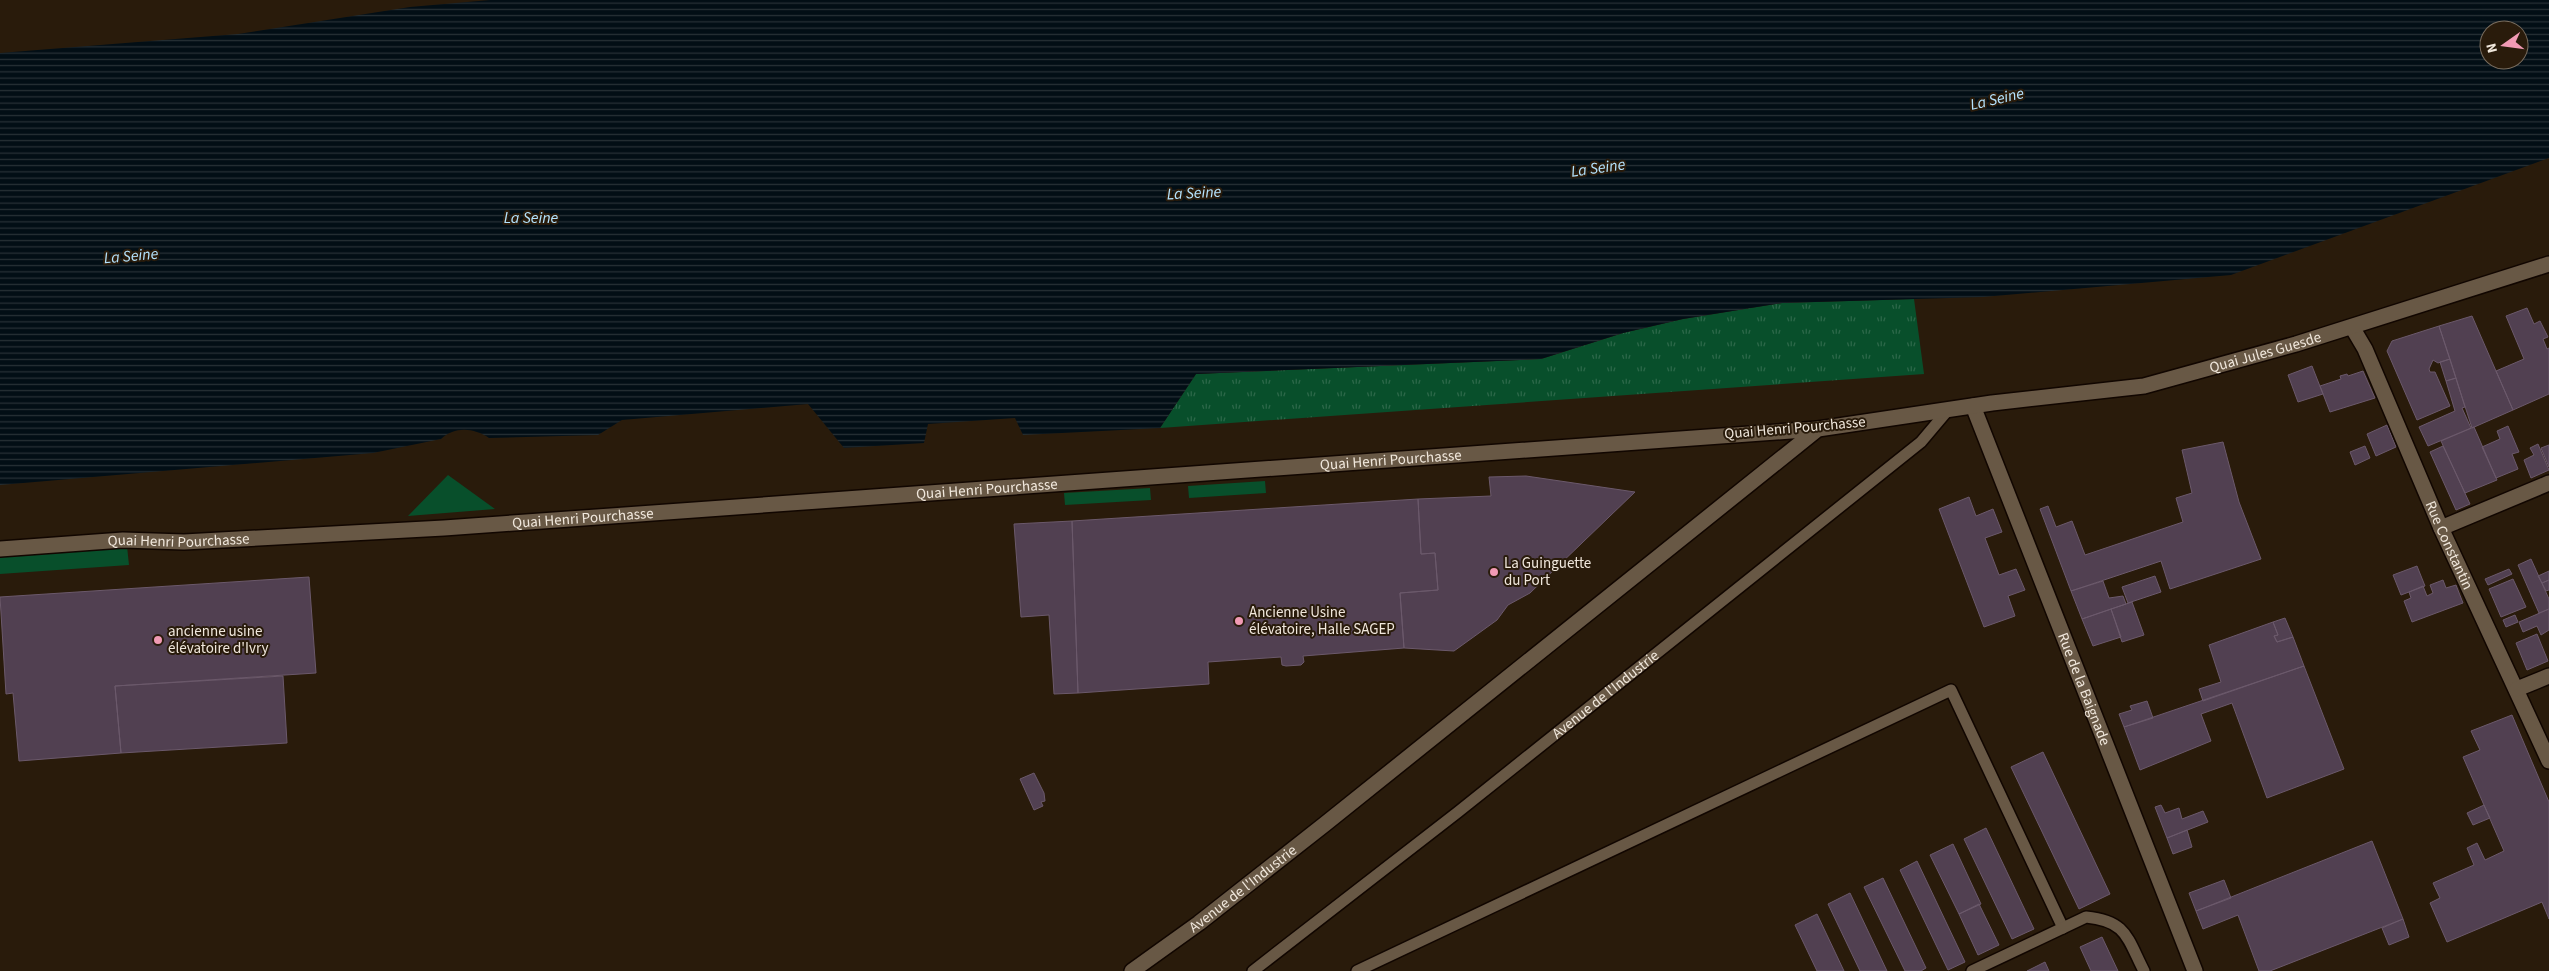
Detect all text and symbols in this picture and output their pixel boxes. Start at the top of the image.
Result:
north arrow [2479,20,2529,70]
text: N [2482,41,2503,55]
water label: La Seine [1968,82,2026,116]
water label: La Seine [1569,153,1627,183]
water label: La Seine [1166,181,1222,205]
water label: La Seine [504,207,559,229]
water label: La Seine [103,243,159,269]
street label: Quai Jules Guesde [2207,326,2324,378]
street label: Quai Henri Pourchasse [1723,411,1867,445]
street label: Quai Henri Pourchasse [1319,444,1462,475]
street label: Quai Henri Pourchasse [915,473,1058,504]
street label: Rue Constantin [2420,497,2479,593]
street label: Quai Henri Pourchasse [511,502,654,534]
street label: Quai Henri Pourchasse [107,528,250,553]
place label: La Guinguette du Port [1504,553,1591,591]
marker: La Guinguette du Port [1488,566,1500,578]
place label: Ancienne Usine élévatoire, Halle SAGEP [1249,602,1395,640]
marker: Ancienne Usine élévatoire, Halle SAGEP [1233,615,1245,627]
place label: ancienne usine élévatoire d'Ivry [168,621,269,659]
street label: Rue de la Baignade [2053,629,2116,748]
marker: ancienne usine élévatoire d'Ivry [152,634,164,646]
street label: Avenue de l'Industrie [1547,645,1663,744]
street label: Avenue de l'Industrie [1184,840,1301,938]

